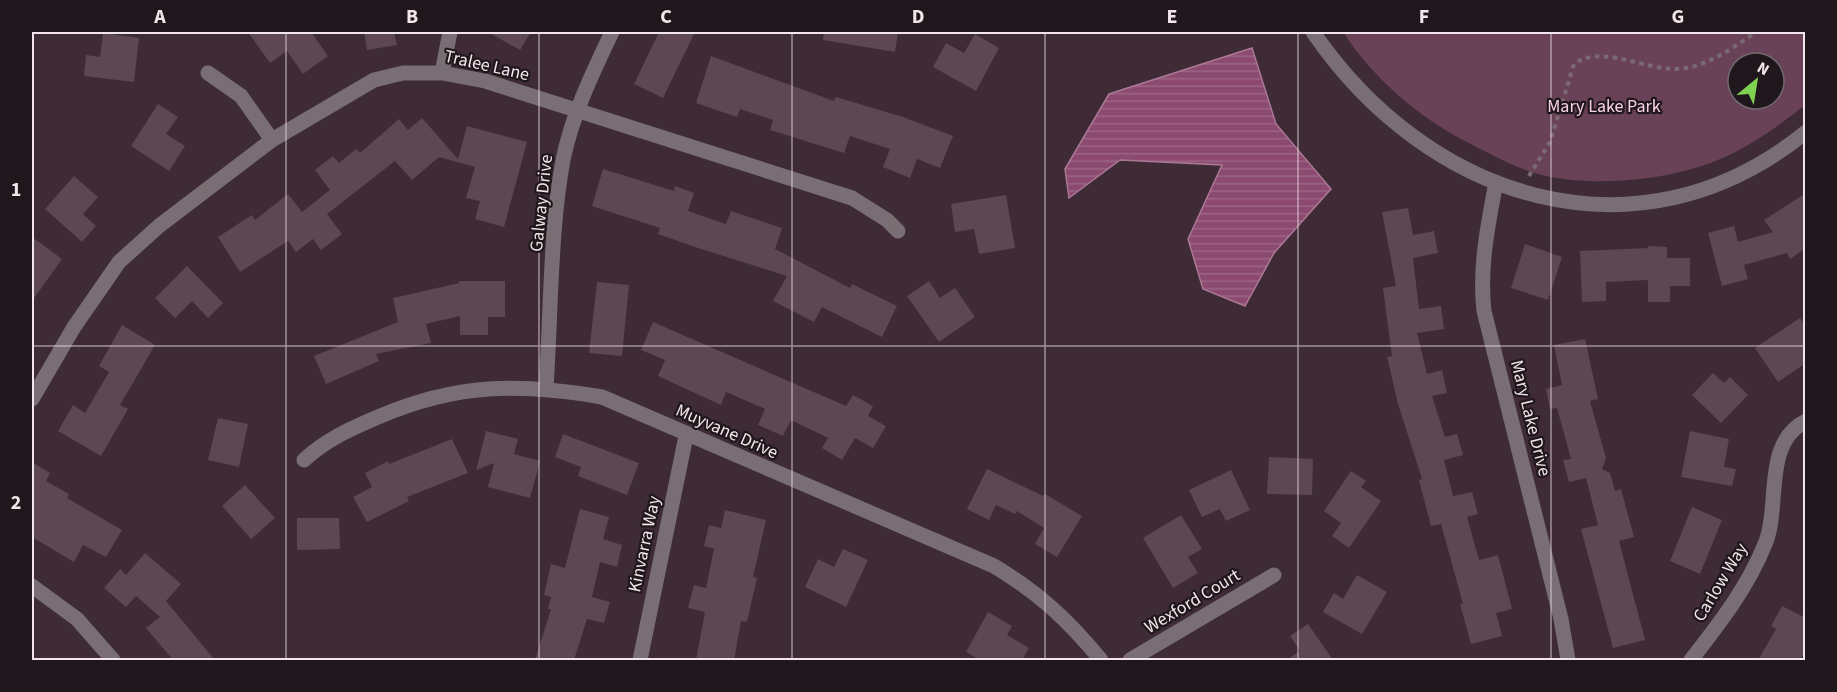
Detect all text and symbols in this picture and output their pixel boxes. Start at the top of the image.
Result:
text: A [153,3,166,31]
text: B [406,3,418,31]
text: C [660,3,672,31]
text: D [912,3,924,31]
text: E [1167,3,1177,31]
text: F [1419,3,1429,31]
text: G [1672,3,1684,31]
street label: Tralee Lane [442,44,532,87]
north arrow [1726,51,1786,111]
text: N [1753,57,1773,81]
park label: Mary Lake Park [1547,94,1661,119]
street label: Galway Drive [524,153,559,253]
text: 1 [11,176,21,204]
street label: Mary Lake Drive [1504,357,1557,479]
street label: Muyvane Drive [672,398,782,465]
text: 2 [11,489,21,517]
street label: Kinvarra Way [622,493,667,595]
street label: Carlow Way [1687,538,1754,626]
street label: Wexford Court [1140,563,1245,640]

